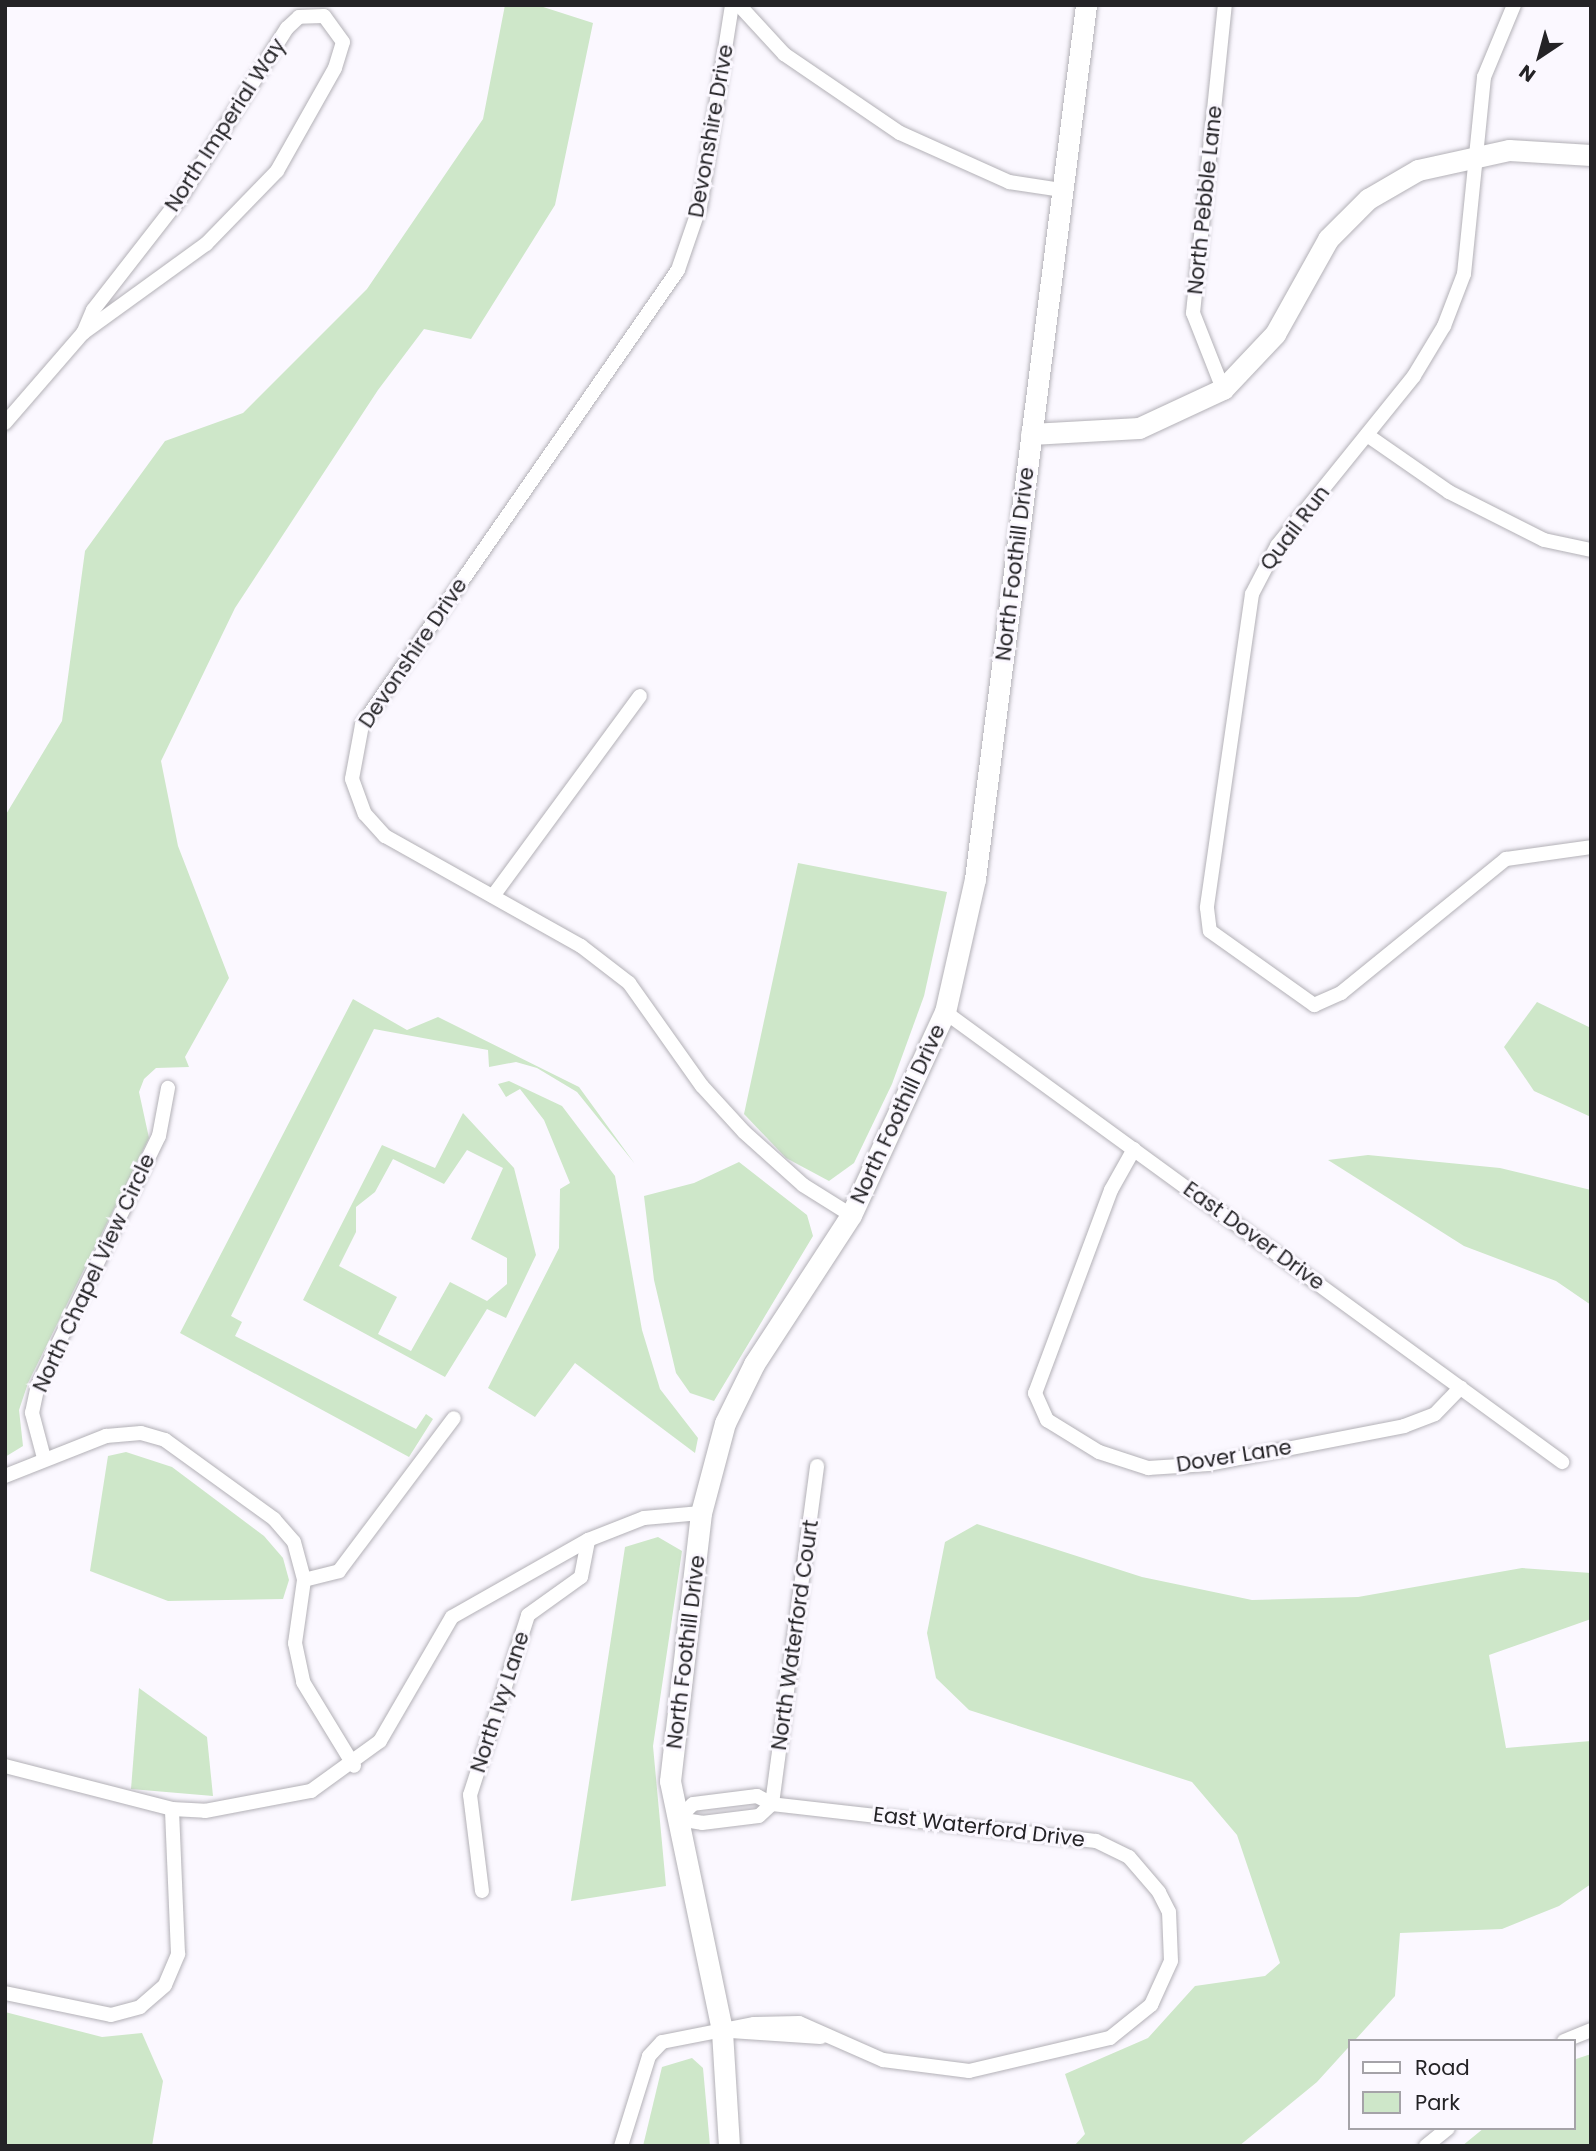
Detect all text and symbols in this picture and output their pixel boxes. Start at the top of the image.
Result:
north arrow [1505,21,1575,91]
street label: North Imperial Way [160,34,290,216]
street label: Devonshire Drive [683,43,739,219]
text: N [1514,58,1541,89]
street label: North Pebble Lane [1183,104,1227,296]
street label: North Foothill Drive [991,466,1039,662]
street label: Quail Run [1255,481,1335,575]
street label: Devonshire Drive [354,573,472,733]
street label: North Foothill Drive [845,1020,951,1208]
street label: North Chapel View Circle [28,1150,160,1396]
street label: East Dover Drive [1178,1176,1330,1296]
street label: Dover Lane [1175,1434,1293,1478]
street label: North Waterford Court [766,1518,824,1752]
street label: North Foothill Drive [662,1554,710,1750]
street label: North Ivy Lane [465,1628,535,1776]
street label: East Waterford Drive [872,1802,1086,1852]
legend [1348,2039,1575,2130]
text: Road [1415,2053,1470,2082]
text: Park [1415,2088,1460,2117]

